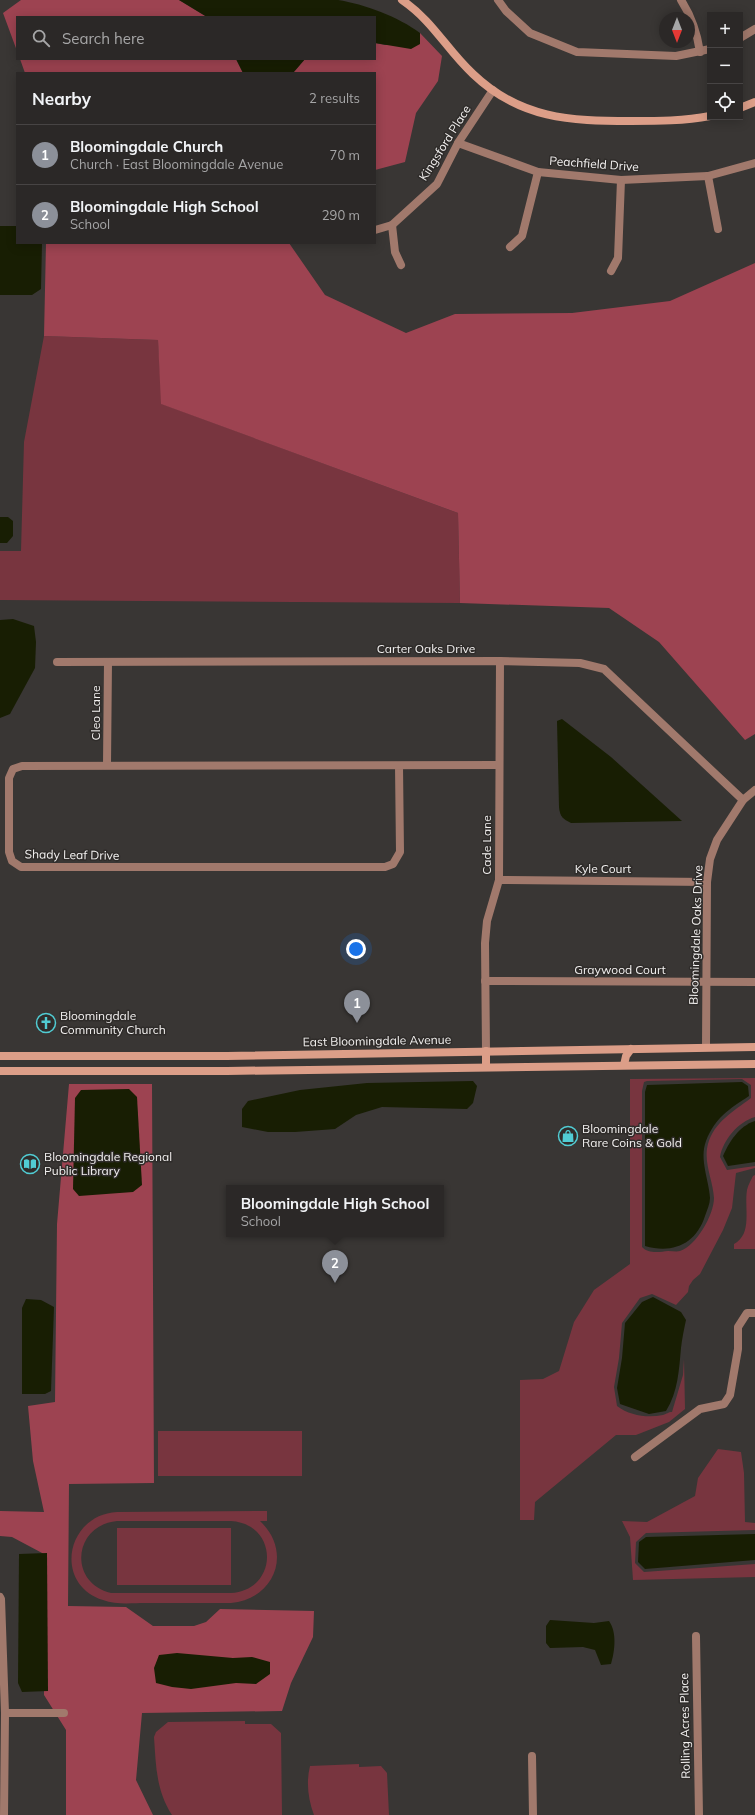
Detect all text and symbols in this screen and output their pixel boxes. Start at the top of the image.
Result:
north arrow [659,12,695,48]
map controls [707,12,743,120]
button: + [707,12,743,48]
search box [16,16,376,60]
icon: search [30,27,52,49]
text: Search here [62,29,144,48]
button: − [707,48,743,84]
button: locate [707,84,743,120]
text: Nearby [32,88,91,109]
text: 2 results [309,90,360,106]
street label: Kingsford Place [415,102,474,183]
text: Bloomingdale Church [70,137,223,156]
text: 1 [41,147,49,163]
text: 70 m [330,147,360,163]
street label: Peachfield Drive [549,153,639,174]
text: Church · East Bloomingdale Avenue [70,156,283,172]
text: Bloomingdale High School [70,197,259,216]
text: 2 [41,207,49,223]
text: 290 m [322,207,360,223]
text: School [70,216,110,232]
street label: Carter Oaks Drive [377,641,475,656]
street label: Cleo Lane [88,686,103,740]
street label: Cade Lane [479,815,494,875]
street label: Shady Leaf Drive [24,846,120,863]
street label: Kyle Court [575,861,631,876]
street label: Bloomingdale Oaks Drive [686,865,705,1005]
your location [346,939,366,959]
street label: Graywood Court [574,962,666,977]
pin: 1 [344,990,370,1023]
place label: Bloomingdale Community Church [60,1008,166,1037]
church icon: Bloomingdale Community Church [35,1012,57,1034]
street label: East Bloomingdale Avenue [303,1032,451,1049]
place label: Bloomingdale Rare Coins & Gold [582,1121,682,1150]
shop icon: Bloomingdale Rare Coins & Gold [557,1125,579,1147]
place label: Bloomingdale Regional Public Library [44,1149,172,1178]
library icon: Bloomingdale Regional Public Library [19,1153,41,1175]
popup [226,1185,444,1237]
text: Bloomingdale High School [241,1194,429,1213]
text: School [241,1213,281,1229]
pin: 2 [322,1250,348,1283]
street label: Rolling Acres Place [676,1673,693,1779]

